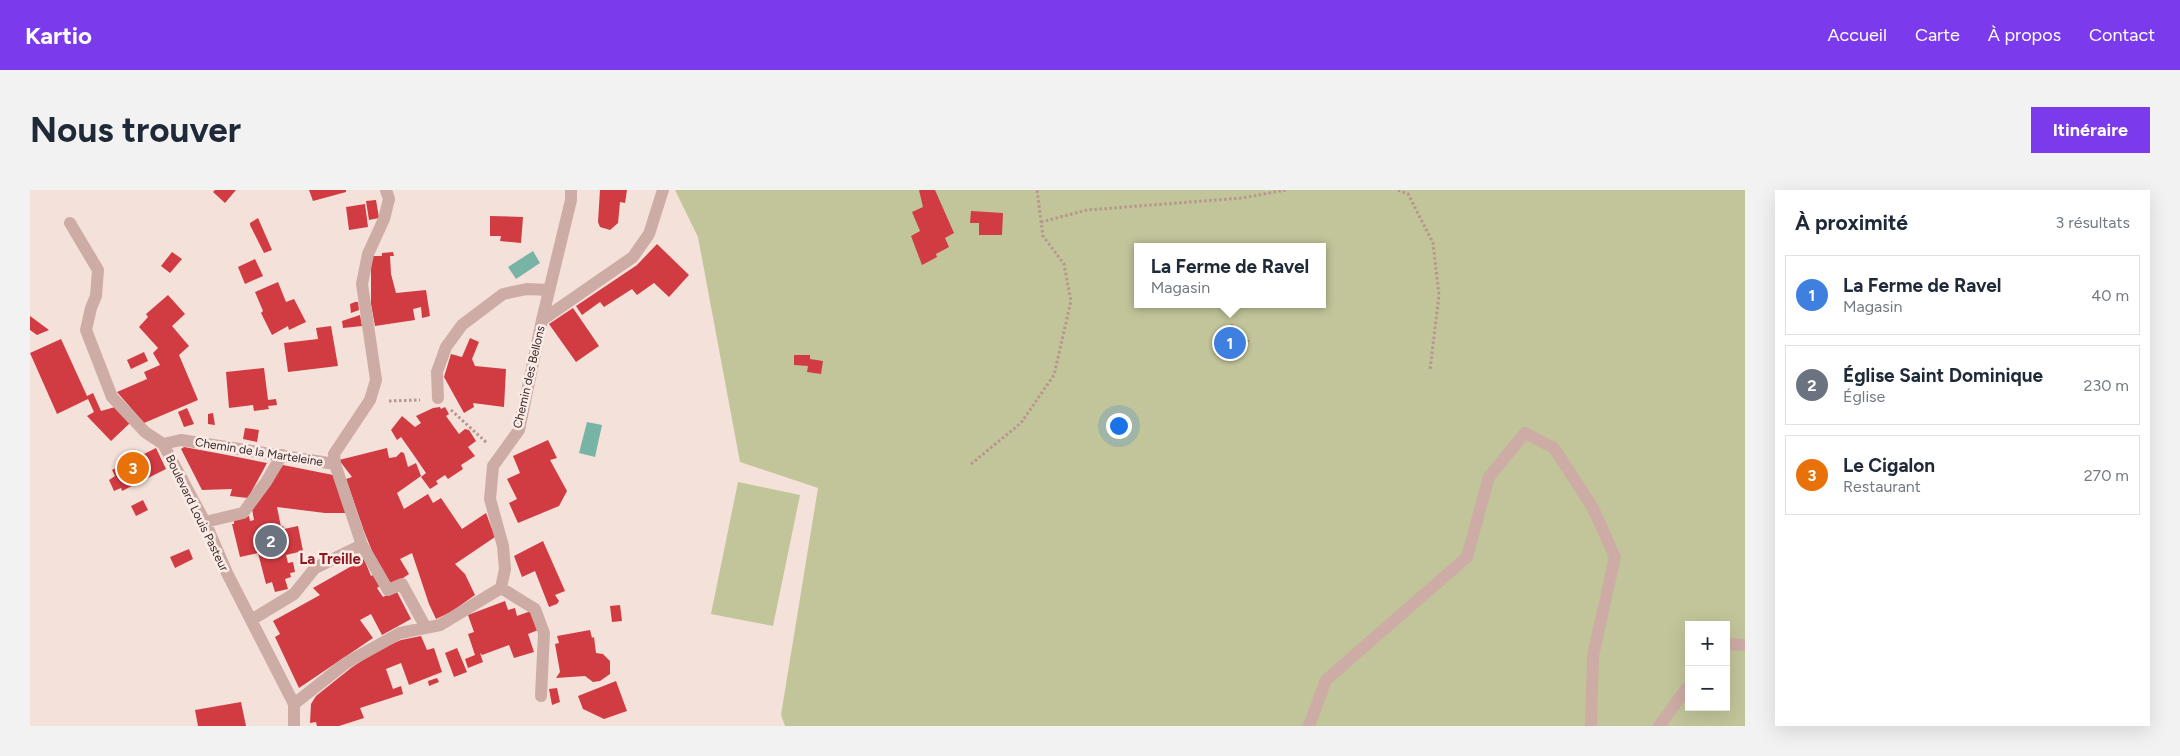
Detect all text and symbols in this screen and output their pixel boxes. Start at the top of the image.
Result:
text: Kartio [25,21,92,50]
text: Accueil [1827,24,1887,46]
text: Carte [1915,24,1960,46]
text: À propos [1988,24,2061,46]
text: Contact [2089,24,2155,46]
button: Itinéraire [2031,107,2150,153]
text: Nous trouver [30,109,241,151]
text: À proximité [1795,210,1908,235]
text: 3 résultats [2056,213,2130,232]
popup [1134,243,1326,308]
text: La Ferme de Ravel [1151,255,1309,278]
text: La Ferme de Ravel [1843,274,2002,297]
text: Magasin [1151,278,1210,297]
text: 1 [1809,286,1815,305]
text: 40 m [2091,286,2129,305]
text: Magasin [1843,297,1902,316]
street label: Chemin des Bellons [510,324,548,430]
pin: 1 [1214,324,1246,362]
text: Église Saint Dominique [1843,364,2043,387]
text: 2 [1807,376,1817,395]
text: 230 m [2084,376,2129,395]
text: Église [1843,387,1885,406]
your location [1106,413,1132,439]
street label: Chemin de la Marteleine [194,435,324,469]
pin: 3 [117,449,149,487]
street label: Boulevard Louis Pasteur [163,452,231,574]
text: Le Cigalon [1843,454,1935,477]
text: 3 [1808,466,1816,485]
text: 270 m [2084,466,2129,485]
text: Restaurant [1843,477,1921,496]
pin: 2 [255,522,287,560]
district label: La Treille [299,550,361,568]
map controls [1685,621,1730,711]
button: + [1685,621,1730,666]
button: − [1685,666,1730,711]

